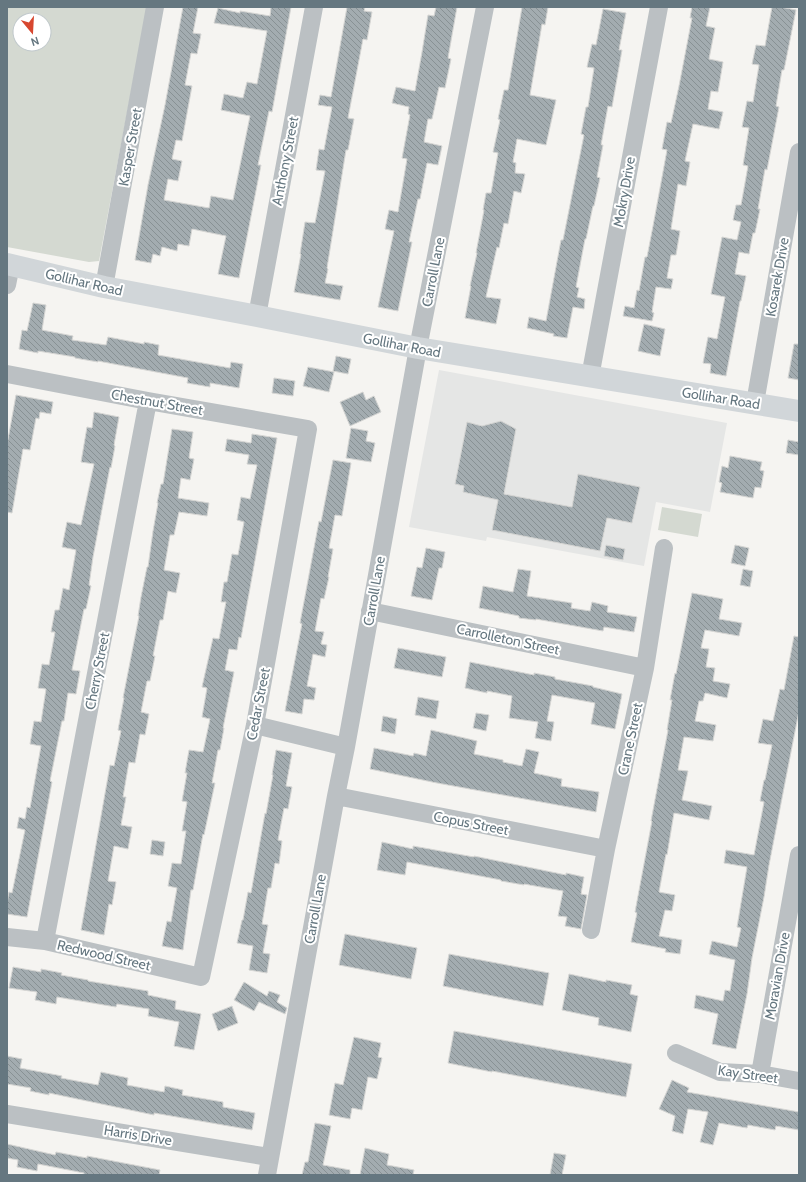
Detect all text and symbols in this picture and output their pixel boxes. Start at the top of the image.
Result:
north arrow [12,12,52,52]
text: N [29,34,41,49]
street label: Kasper Street [114,106,146,187]
street label: Anthony Street [268,115,302,207]
street label: Mokry Drive [609,155,639,229]
street label: Carroll Lane [417,236,449,308]
street label: Kosarek Drive [761,236,793,318]
street label: Gollihar Road [44,264,124,300]
street label: Gollihar Road [362,329,442,361]
street label: Gollihar Road [681,383,761,413]
street label: Chestnut Street [110,385,205,419]
street label: Carroll Lane [359,555,389,627]
street label: Carrolleton Street [455,619,561,659]
street label: Cherry Street [81,631,113,711]
street label: Cedar Street [242,666,274,742]
street label: Crane Street [614,701,647,777]
street label: Copus Street [432,807,510,839]
street label: Carroll Lane [300,873,330,945]
street label: Moravian Drive [760,931,794,1021]
street label: Redwood Street [55,935,153,975]
street label: Kay Street [717,1061,780,1087]
street label: Harris Drive [103,1121,173,1149]

